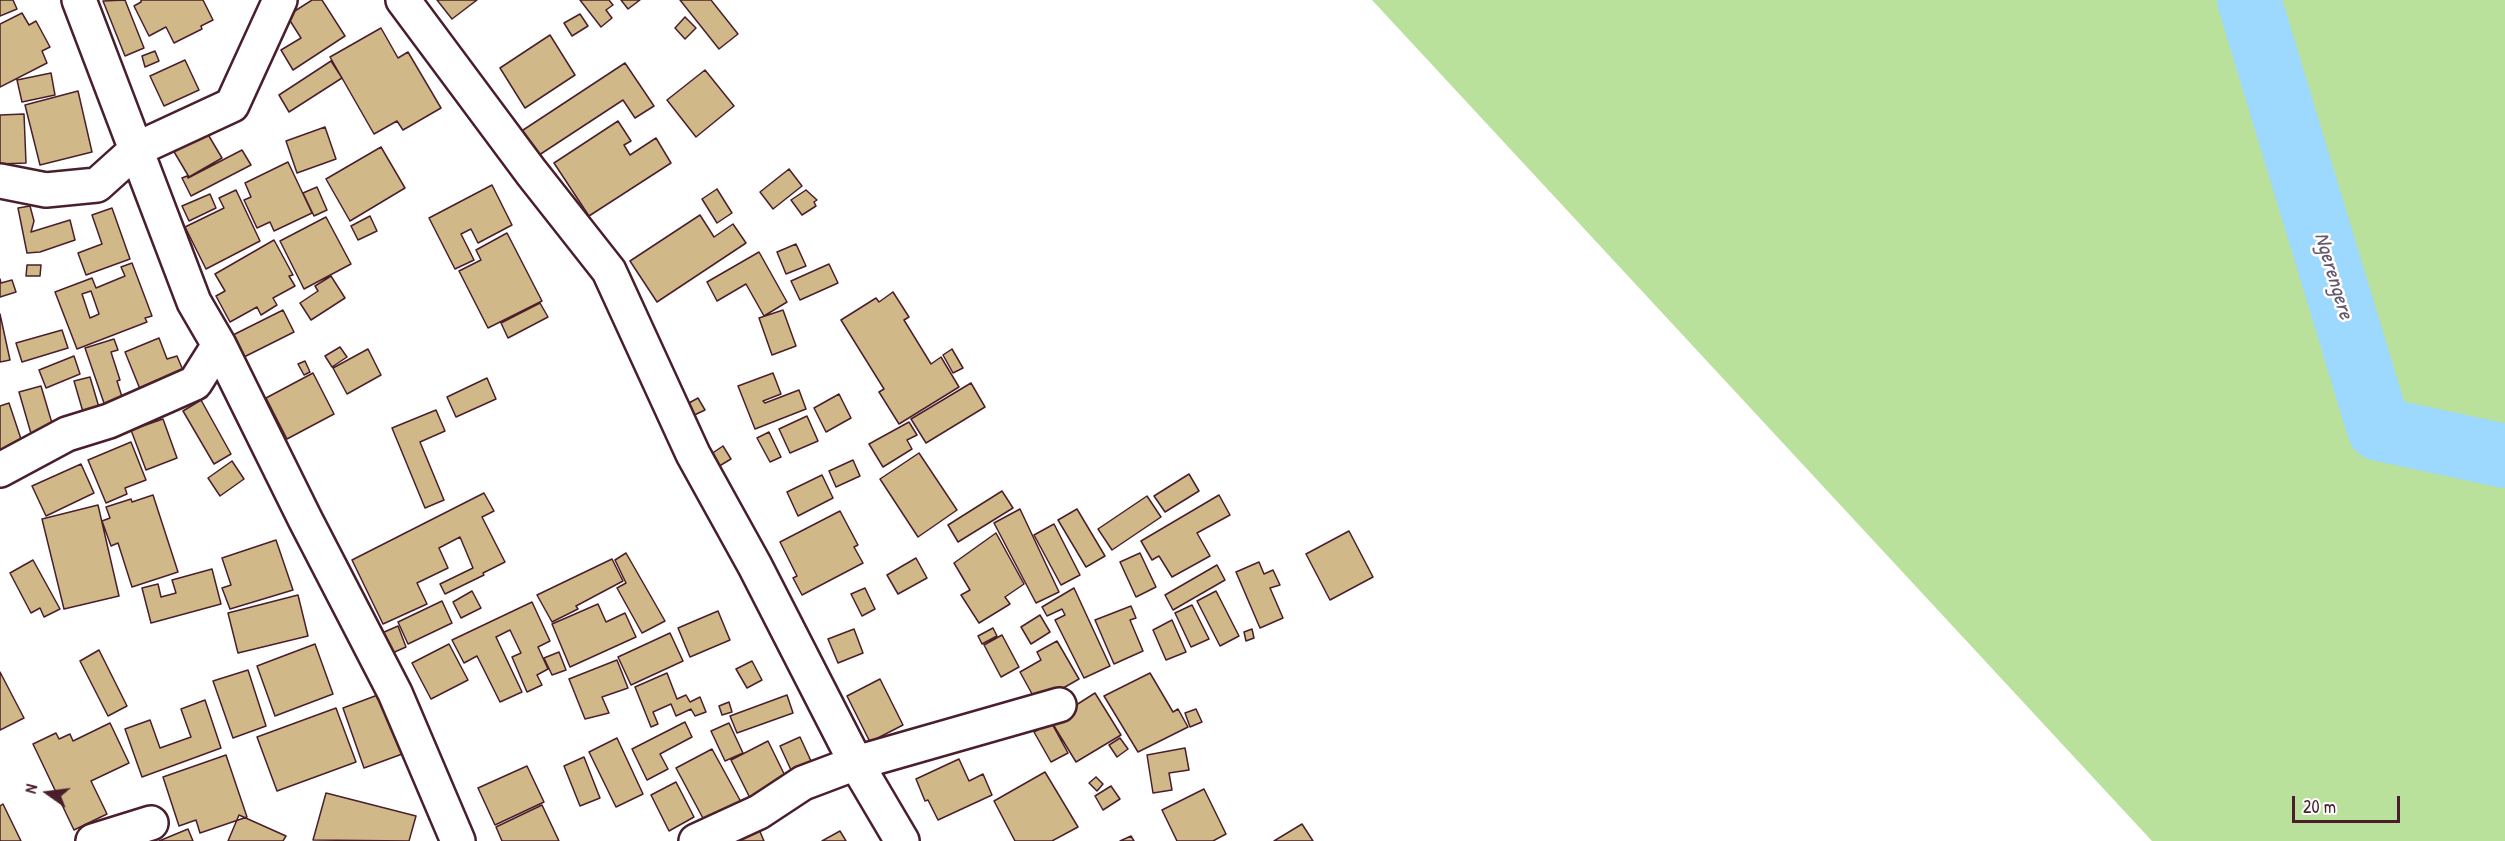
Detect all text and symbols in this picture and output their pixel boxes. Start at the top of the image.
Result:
water label: Ngerengere [2308,230,2358,322]
north arrow [18,763,78,823]
text: N [19,782,42,795]
scale bar [2295,784,2403,822]
text: 20 m [2303,794,2336,819]

